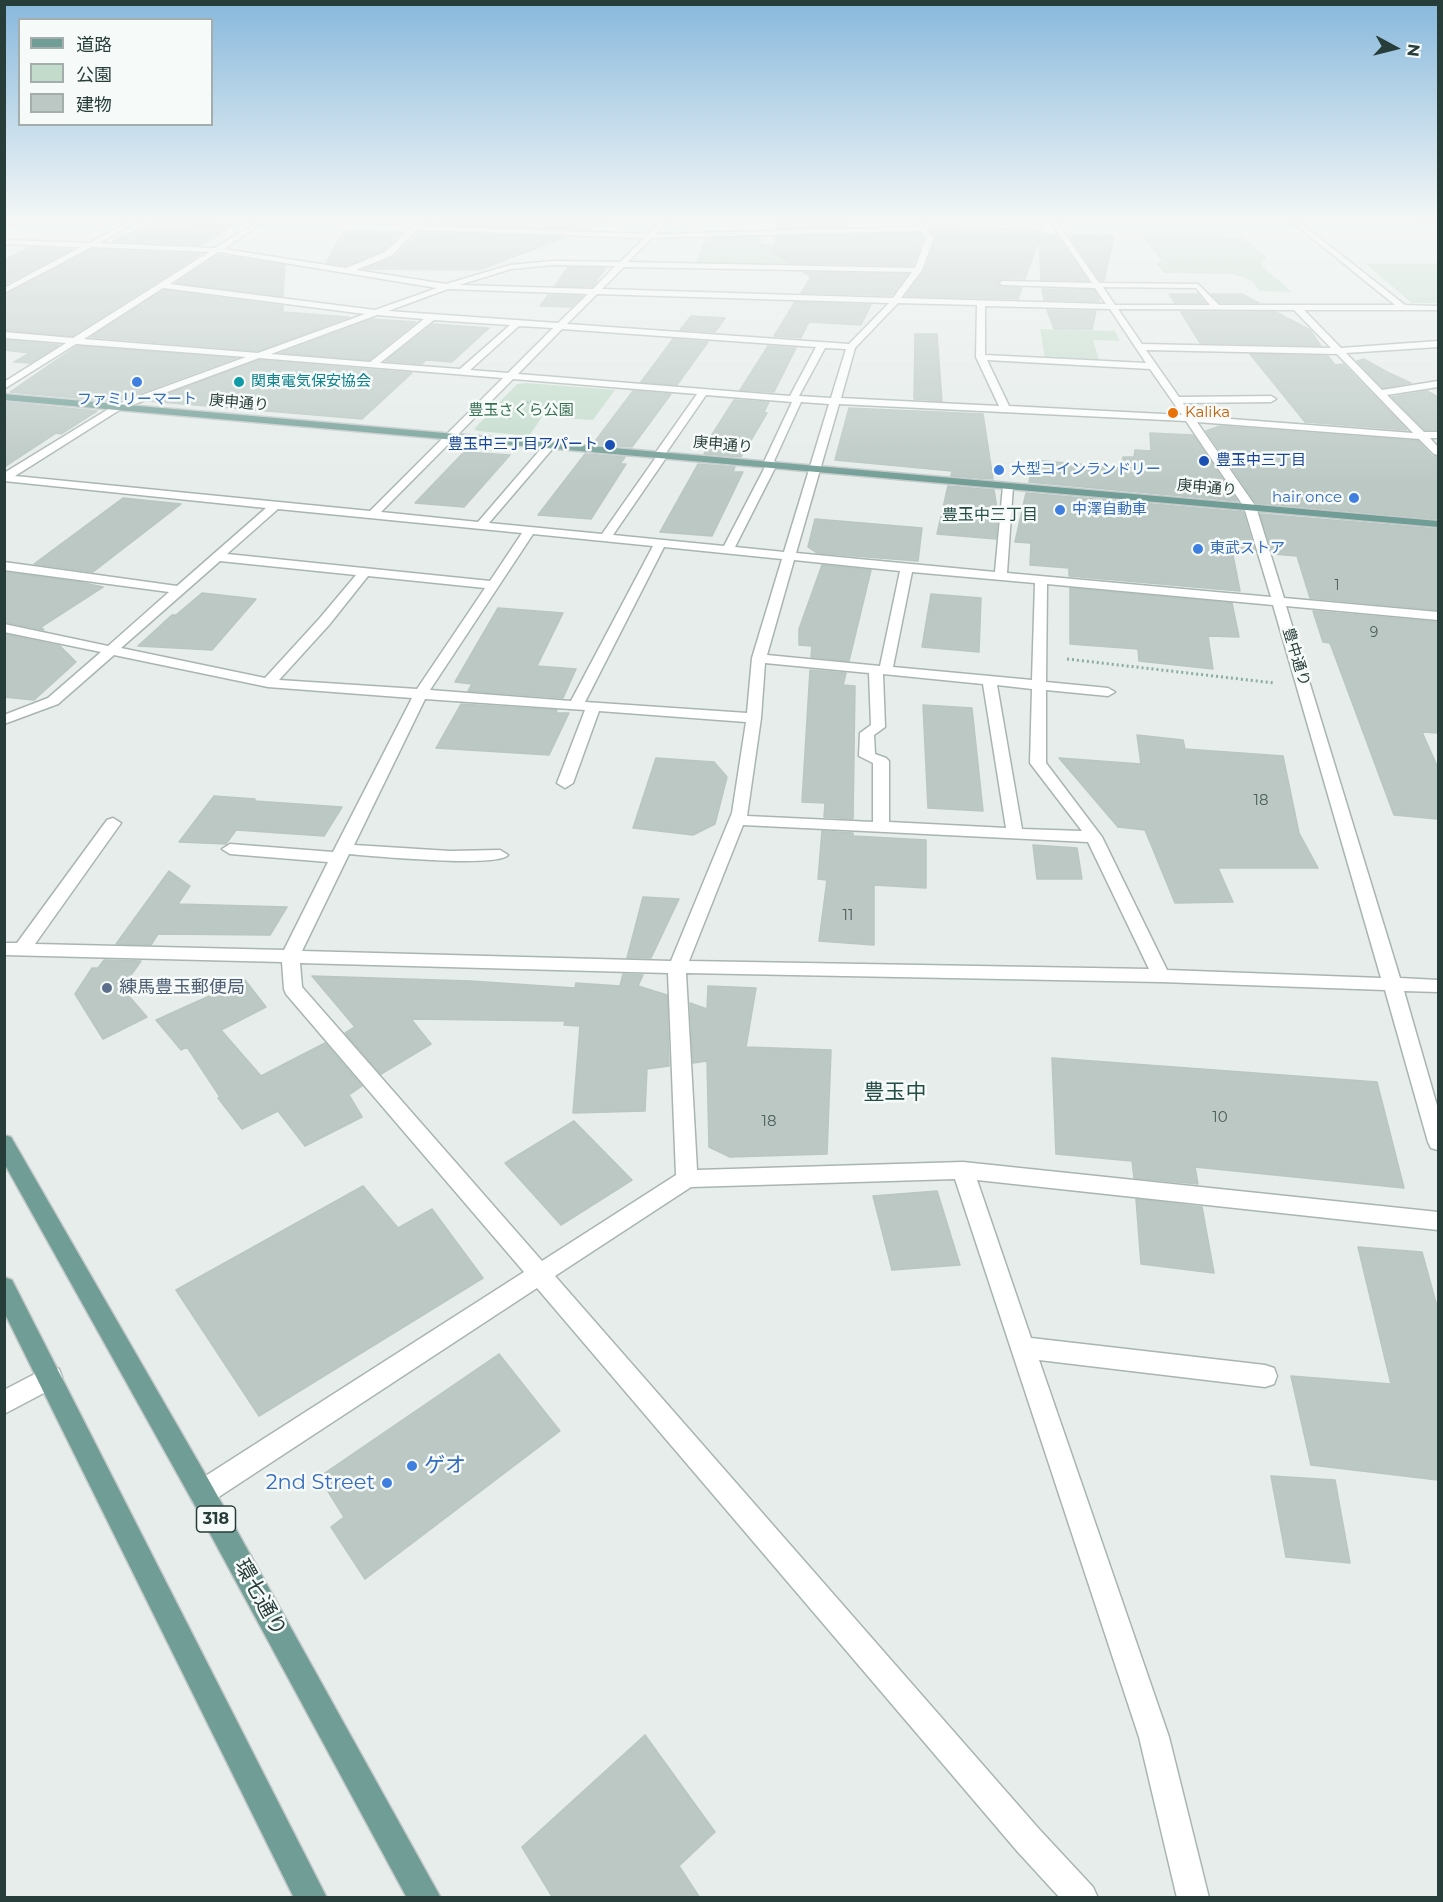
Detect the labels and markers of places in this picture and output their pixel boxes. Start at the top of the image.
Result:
place label: 関東電気保安協会 [251,373,371,391]
marker: ファミリーマート [130,375,144,389]
marker: 関東電気保安協会 [232,375,246,389]
place label: ファミリーマート [77,391,197,409]
place label: Kalika [1185,404,1230,422]
marker: Kalika [1166,406,1180,420]
place label: 豊玉中三丁目アパート [448,436,598,454]
marker: 豊玉中三丁目アパート [603,438,617,452]
place label: 豊玉中三丁目 [1216,452,1306,470]
marker: 豊玉中三丁目 [1197,454,1211,468]
place label: 大型コインランドリー [1011,461,1161,479]
marker: 大型コインランドリー [992,463,1006,477]
place label: hair once [1272,489,1342,507]
marker: hair once [1347,491,1361,505]
place label: 中澤自動車 [1072,501,1147,519]
marker: 中澤自動車 [1053,503,1067,517]
place label: 東武ストア [1210,540,1285,558]
marker: 東武ストア [1191,542,1205,556]
place label: 練馬豊玉郵便局 [119,977,245,999]
marker: 練馬豊玉郵便局 [100,981,114,995]
place label: ゲオ [424,1453,466,1479]
marker: ゲオ [405,1459,419,1473]
place label: 2nd Street [266,1470,375,1496]
marker: 2nd Street [380,1476,394,1490]

